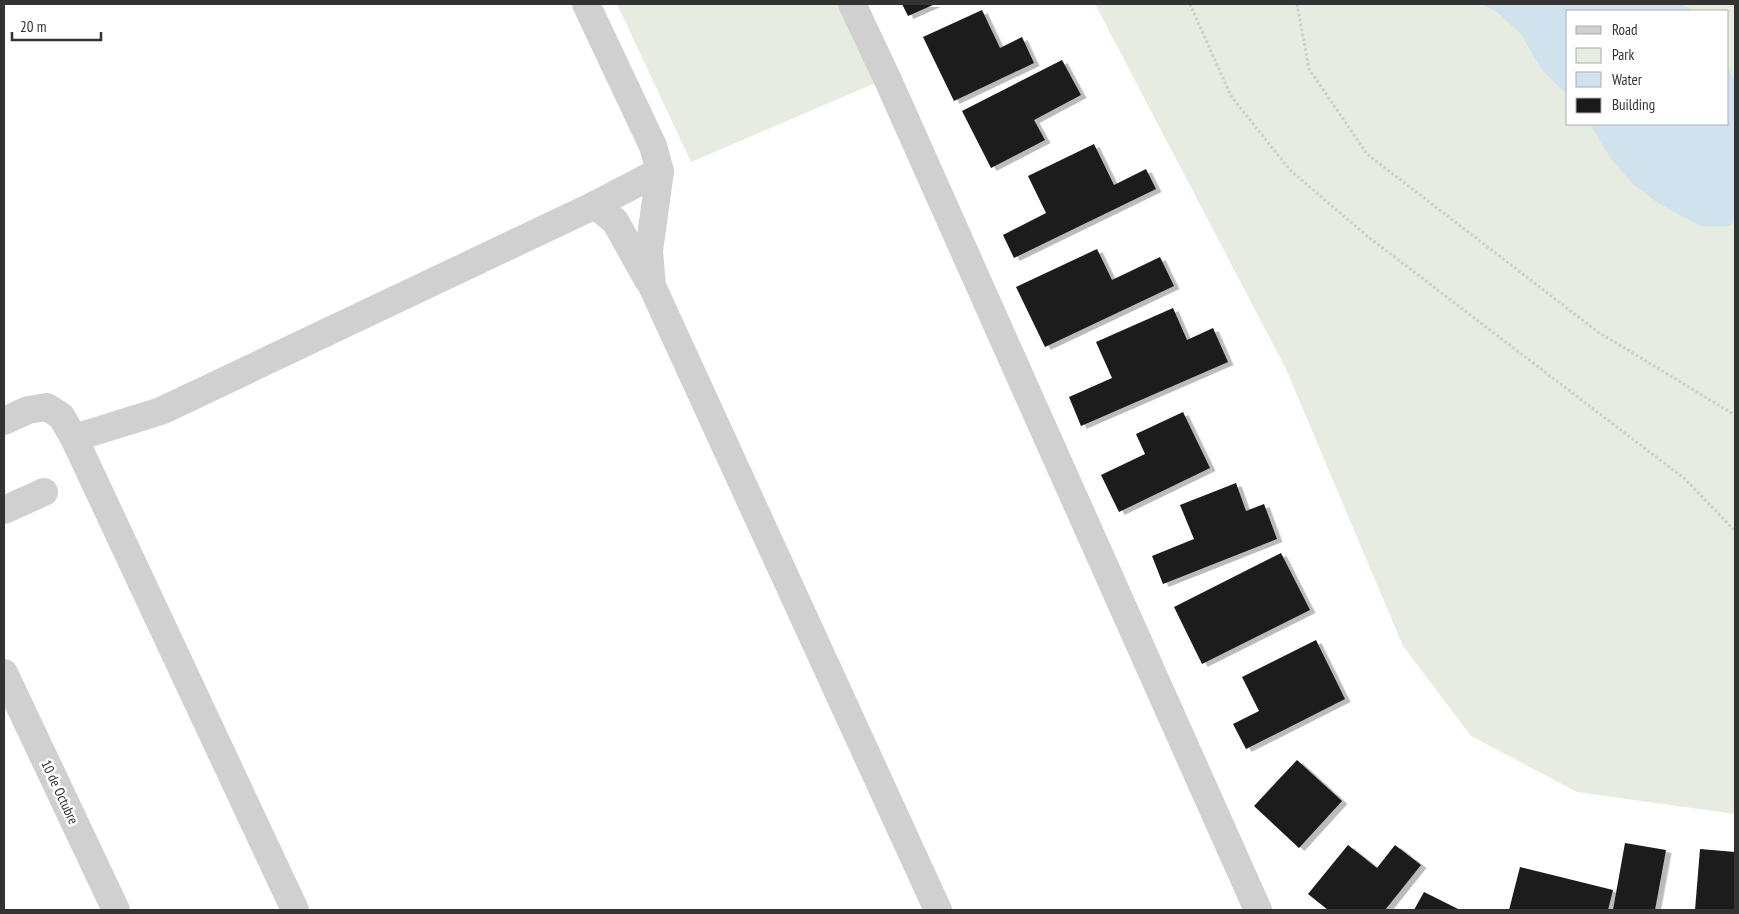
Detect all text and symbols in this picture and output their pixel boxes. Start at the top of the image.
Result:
scale bar [12,10,101,42]
legend [1566,10,1729,125]
text: 20 m [20,17,46,36]
text: Road [1612,20,1638,39]
text: Park [1612,45,1634,64]
text: Water [1612,70,1643,89]
text: Building [1612,95,1655,114]
street label: 10 de Octubre [37,757,83,827]

